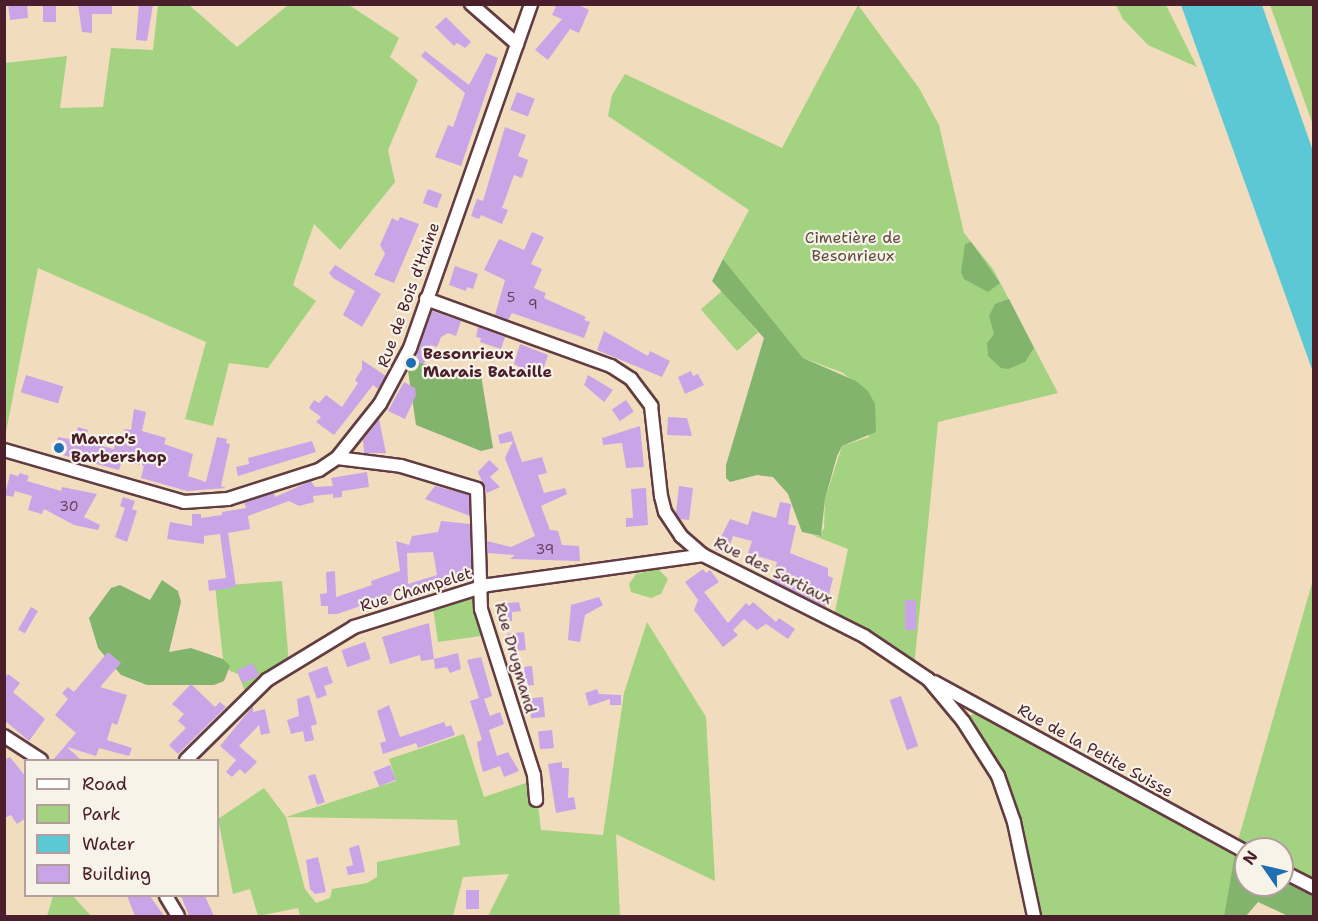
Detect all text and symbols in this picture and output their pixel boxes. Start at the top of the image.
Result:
street label: Rue de Bois d'Haine [374,220,444,370]
park label: Cimetière de Besonrieux [805,228,901,266]
house number: 5 [507,289,515,305]
house number: 9 [528,296,538,312]
place label: Besonrieux Marais Bataille [423,344,552,382]
marker: Besonrieux Marais Bataille [404,356,418,370]
place label: Marco's Barbershop [71,429,167,467]
marker: Marco's Barbershop [52,441,66,455]
house number: 30 [59,498,79,514]
street label: Rue des Sartiaux [711,533,835,609]
house number: 39 [536,541,554,557]
street label: Rue Champelet [358,564,474,616]
street label: Rue Drugmand [490,600,540,716]
street label: Rue de la Petite Suisse [1014,700,1176,802]
legend [24,759,219,897]
text: Road [82,772,127,796]
text: Park [82,802,121,826]
text: Water [82,832,135,856]
north arrow [1234,837,1294,897]
text: N [1238,847,1263,869]
text: Building [82,862,151,886]

